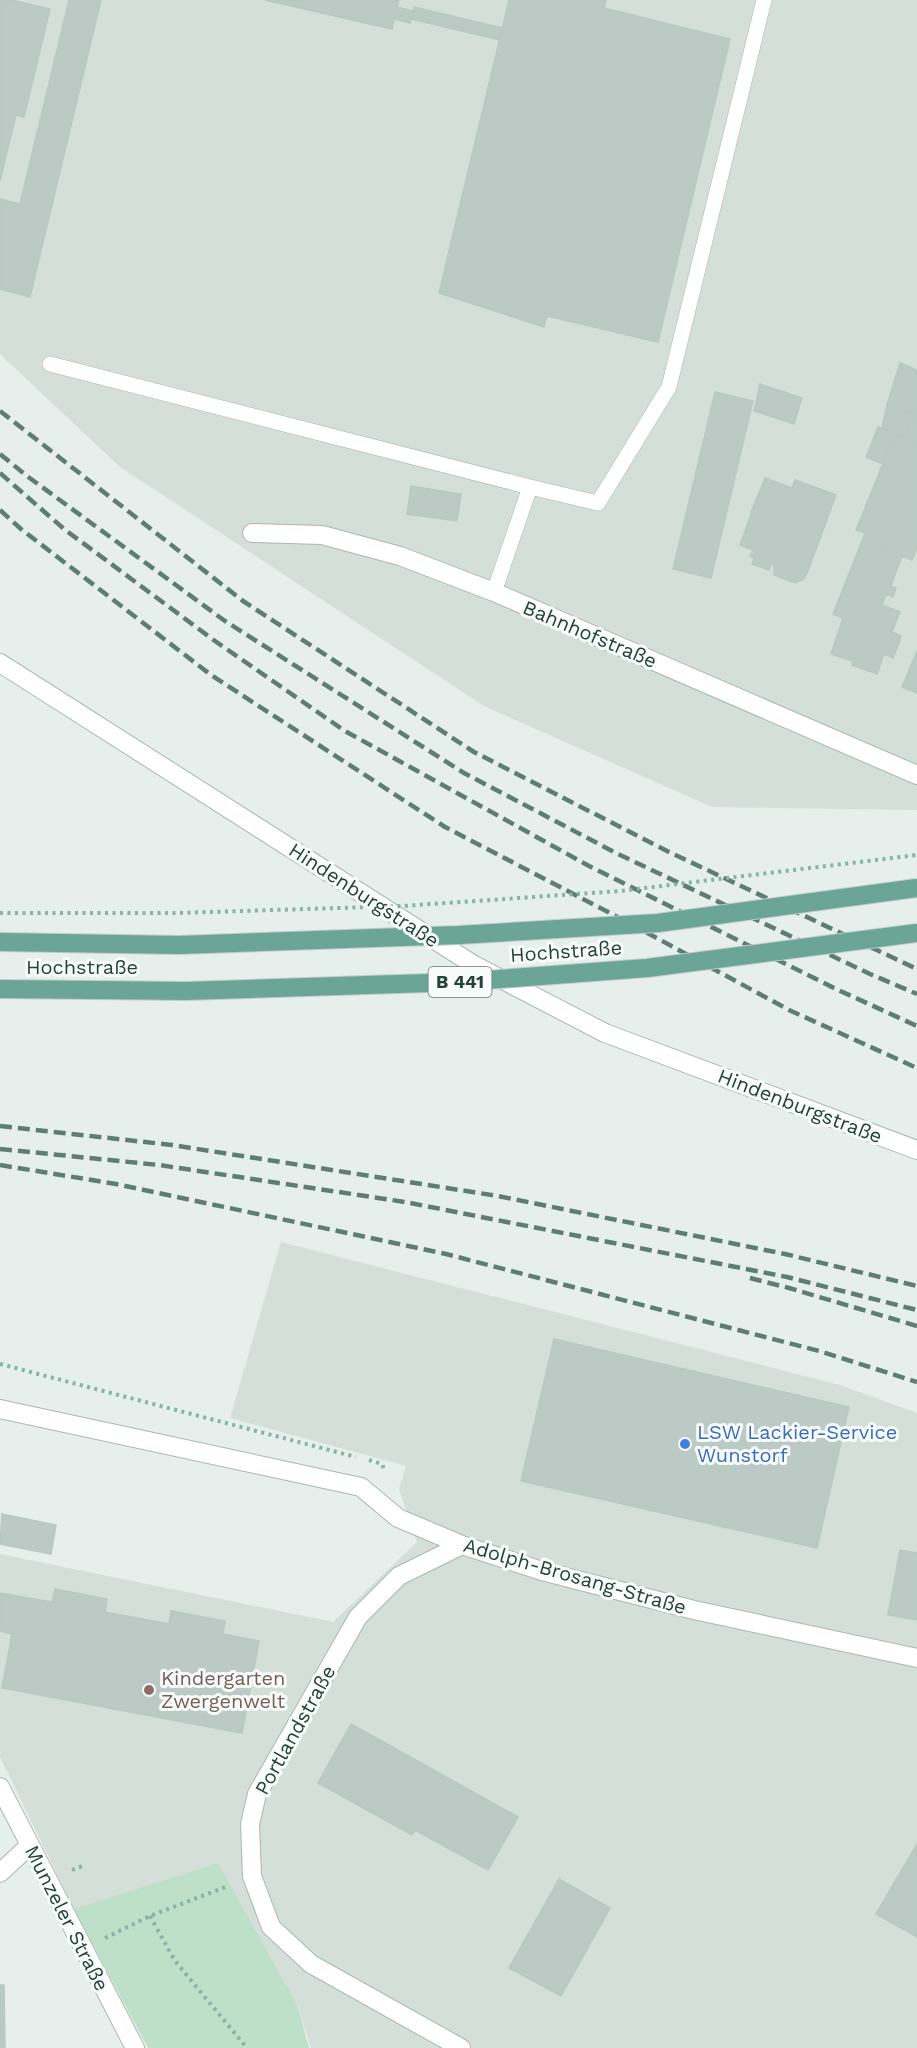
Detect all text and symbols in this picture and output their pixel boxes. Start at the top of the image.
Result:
street label: Bahnhofstraße [519,595,661,673]
street label: Hindenburgstraße [284,838,444,952]
street label: Hochstraße [509,935,623,967]
street label: Hochstraße [26,955,138,979]
road number: B 441 [428,967,492,997]
street label: Hindenburgstraße [714,1064,886,1148]
place label: LSW Lackier-Service Wunstorf [697,1420,897,1467]
marker: LSW Lackier-Service Wunstorf [678,1437,692,1451]
street label: Adolph-Brosang-Straße [461,1533,689,1619]
street label: Portlandstraße [250,1661,340,1799]
place label: Kindergarten Zwergenwelt [161,1666,286,1713]
marker: Kindergarten Zwergenwelt [142,1683,156,1697]
street label: Munzeler Straße [20,1841,114,1995]

